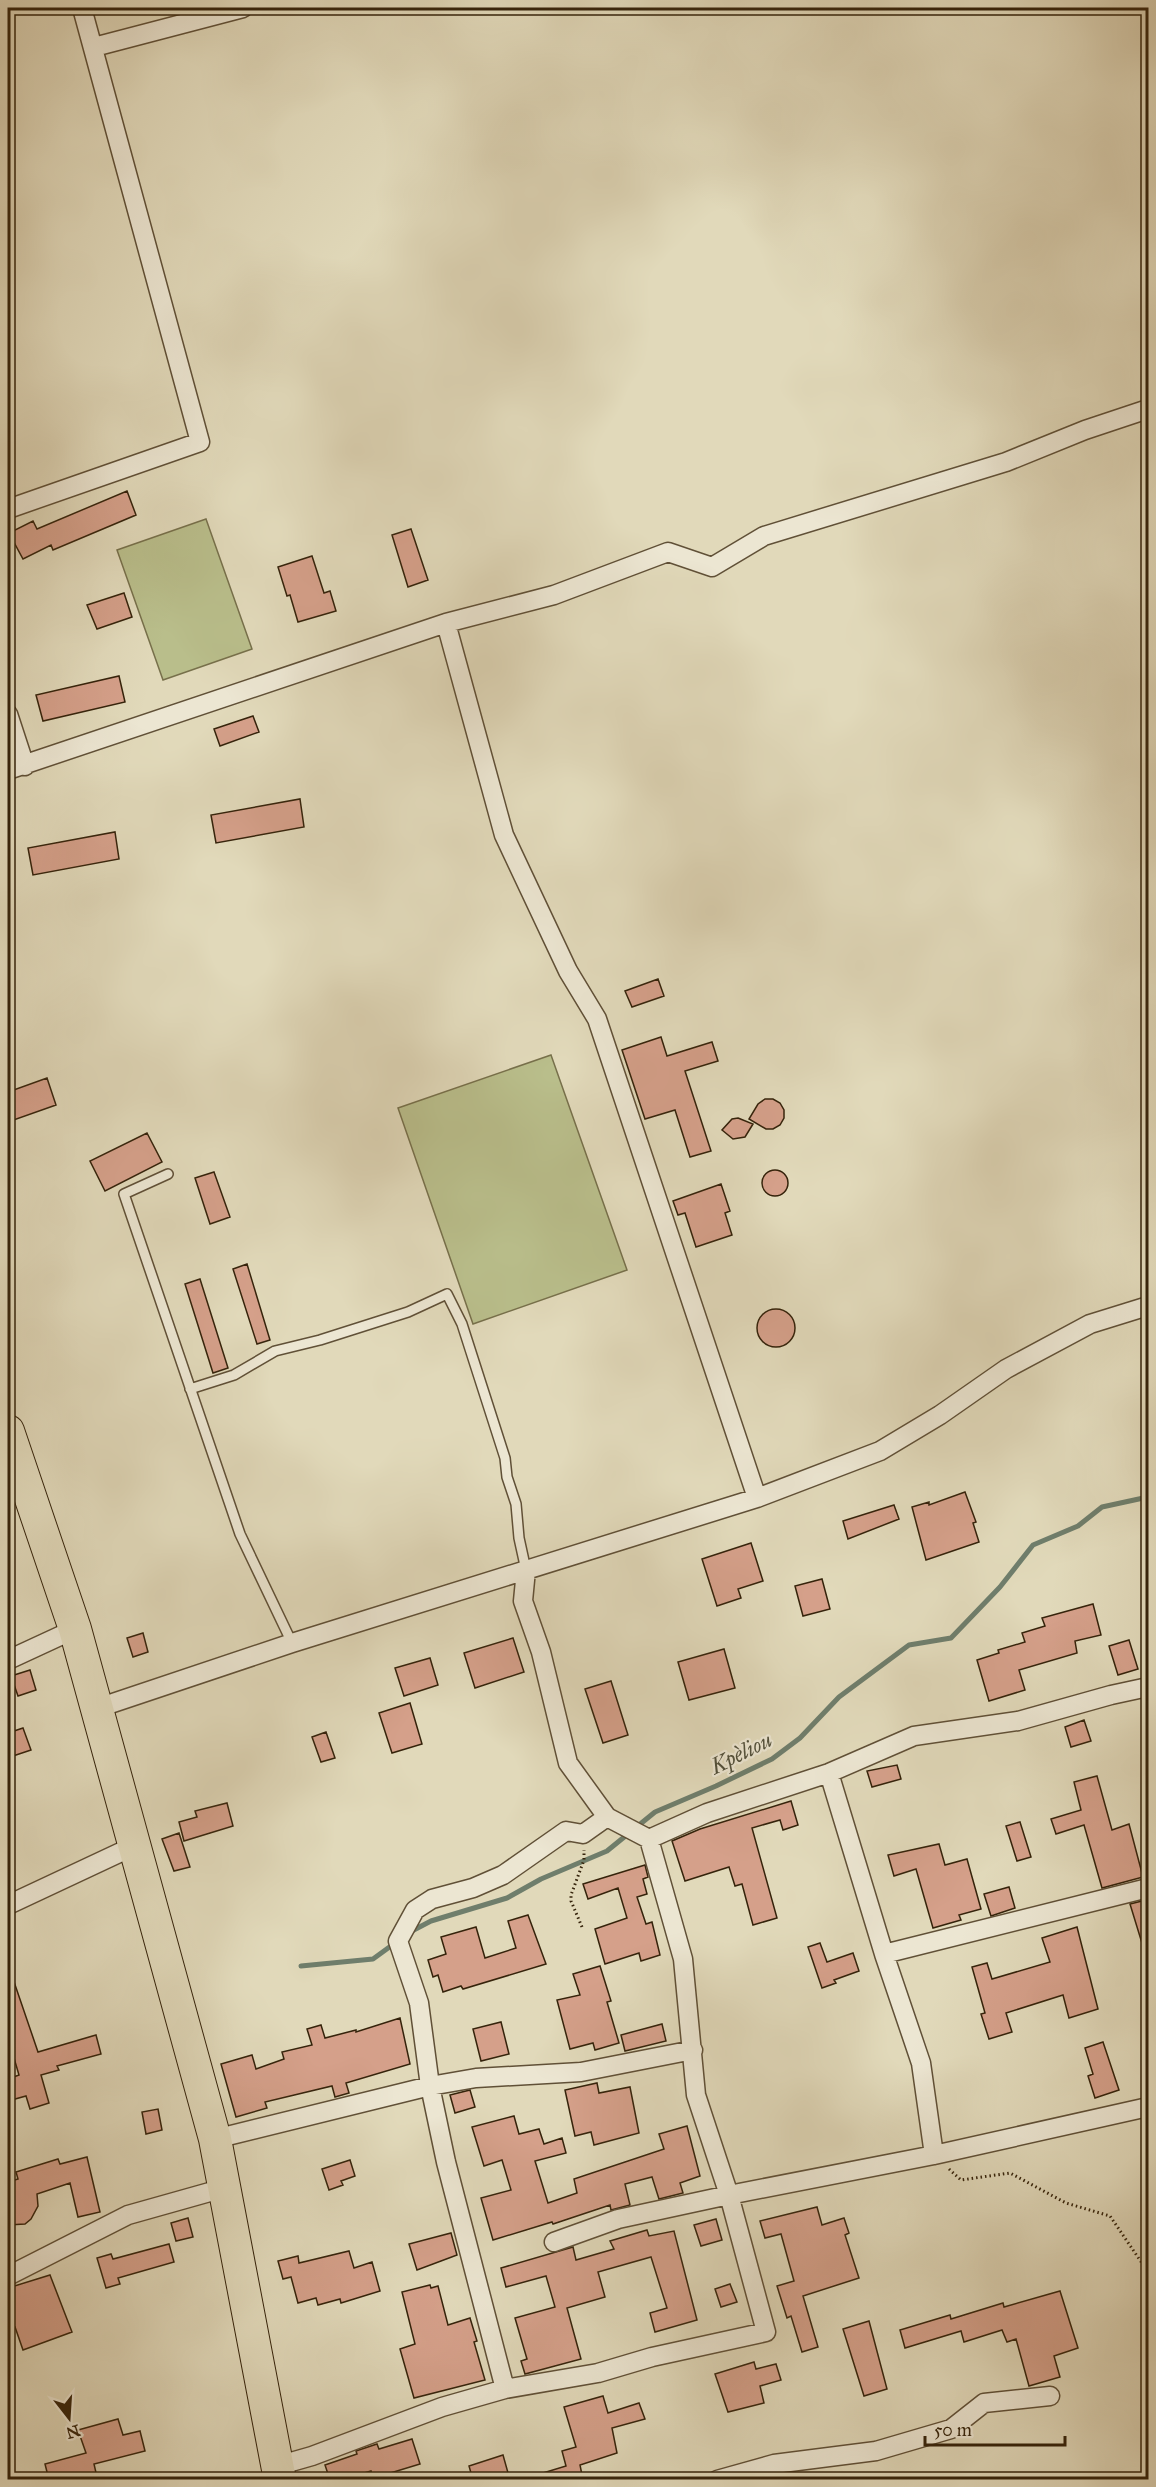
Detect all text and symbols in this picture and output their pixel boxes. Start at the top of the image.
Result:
water label: Kpèliou [705,1726,776,1780]
north arrow [39,2388,99,2448]
scale bar [925,2409,1064,2447]
text: 50 m [934,2419,972,2441]
text: N [64,2421,83,2443]

